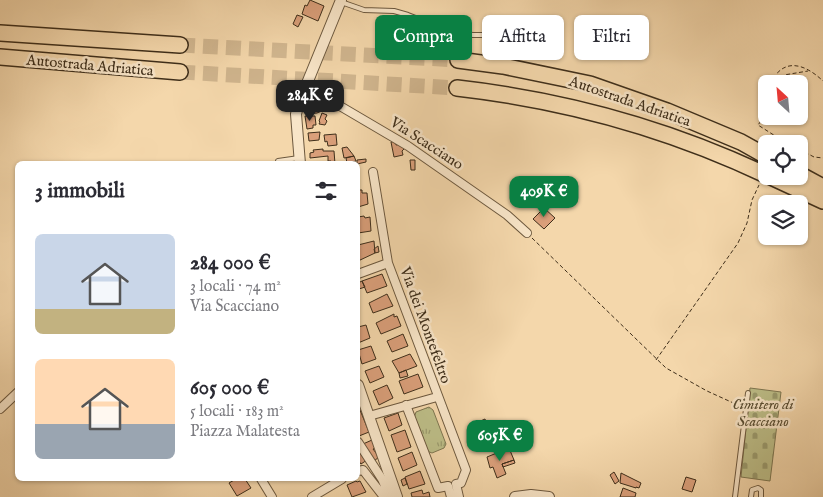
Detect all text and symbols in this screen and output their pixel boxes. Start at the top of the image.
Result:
chip: Compra [375,15,472,60]
chip: Affitta [482,15,564,60]
chip: Filtri [574,15,649,60]
street label: Autostrada Adriatica [25,50,155,81]
street label: Autostrada Adriatica [566,71,694,131]
north arrow [758,75,808,125]
map controls [758,75,808,245]
pin: 284K € [269,80,351,122]
text: 284K € [287,86,333,106]
street label: Via Scacciano [386,112,467,174]
button: locate [758,135,808,185]
pin: 409K € [503,176,585,218]
icon: filters [312,177,340,205]
text: 3 immobili [35,178,125,205]
text: 409K € [520,182,568,202]
button: layers [758,195,808,245]
text: 284 000 € [190,250,271,277]
icon: home [75,254,135,314]
street label: Via dei Montefeltro [395,263,455,386]
text: 3 locali · 74 m² [190,277,281,297]
text: Via Scacciano [190,297,279,317]
text: 605 000 € [190,375,269,402]
icon: home [75,379,135,439]
park label: Cimitero di Scacciano [732,395,795,431]
text: 5 locali · 183 m² [190,402,284,422]
pin: 605K € [459,420,541,462]
text: Piazza Malatesta [190,422,300,442]
text: 605K € [478,426,522,446]

